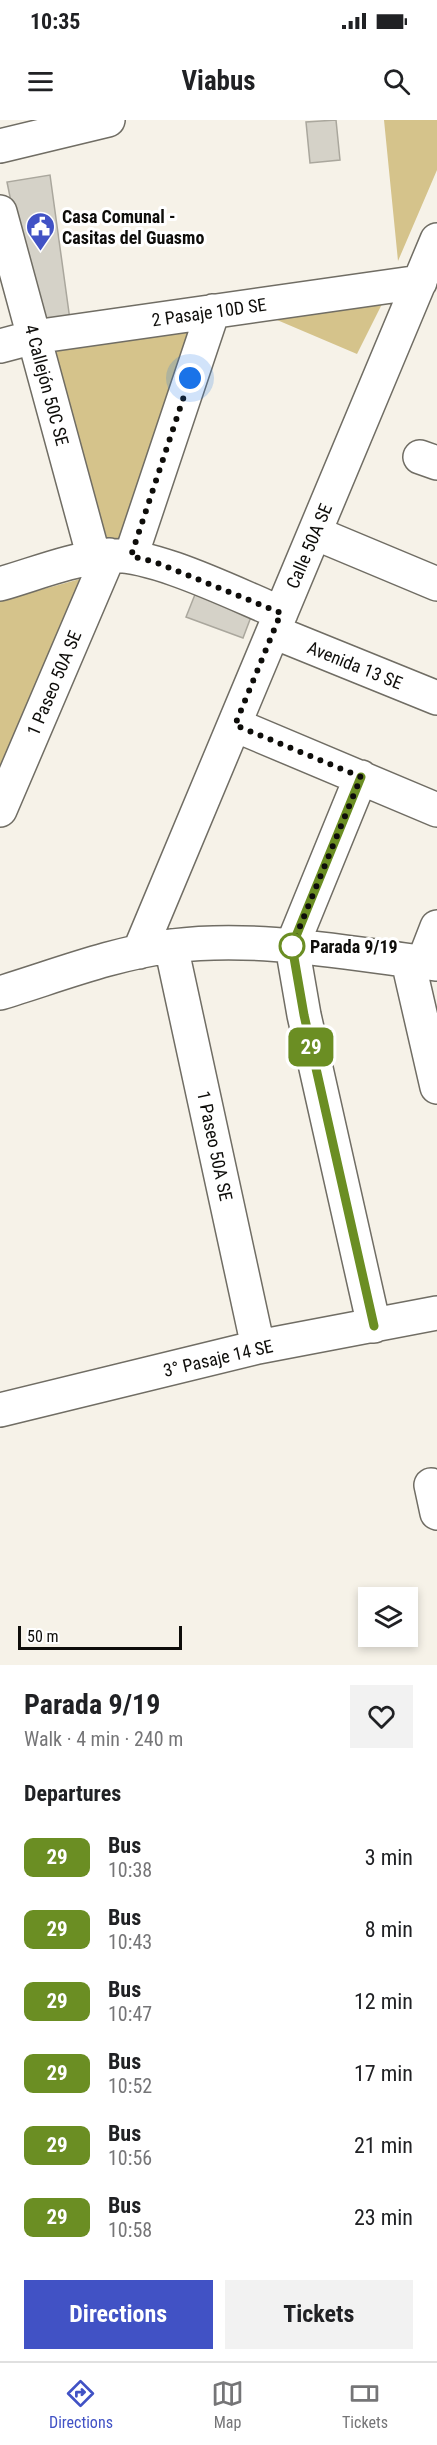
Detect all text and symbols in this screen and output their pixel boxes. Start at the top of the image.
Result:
text: 10:35 [30,9,81,34]
icon: menu [24,65,57,98]
text: Viabus [181,65,256,97]
icon: search [380,65,413,98]
place label: Casa Comunal - Casitas del Guasmo [62,206,204,248]
public building icon: Casa Comunal - Casitas del Guasmo [25,210,57,252]
street label: 2 Pasaje 10D SE [150,294,268,330]
street label: 4 Callejón 50C SE [21,322,73,448]
your location [175,363,205,393]
street label: Calle 50A SE [282,500,336,592]
street label: 1 Paseo 50A SE [22,627,86,739]
street label: Avenida 13 SE [304,636,406,694]
marker: Parada 9/19 [279,933,305,959]
place label: Parada 9/19 [310,936,398,957]
line badge: 29 [284,1028,338,1066]
text: 29 [300,1035,322,1059]
street label: 1 Paseo 50A SE [193,1089,237,1203]
street label: 3° Pasaje 14 SE [161,1335,275,1381]
map controls [358,1587,418,1647]
button: layers [358,1587,418,1647]
scale bar [18,1623,182,1650]
text: 50 m [27,1627,59,1646]
button: heart [350,1685,413,1748]
text: Parada 9/19 [24,1688,160,1721]
text: Walk · 4 min · 240 m [24,1727,183,1751]
text: Departures [24,1781,121,1806]
text: Bus [108,1833,141,1858]
text: 29 [46,1845,68,1869]
text: 3 min [365,1845,413,1870]
text: 10:38 [108,1858,152,1882]
text: Bus [108,1905,141,1930]
text: 29 [46,1917,68,1941]
text: 8 min [365,1917,413,1942]
text: 10:43 [108,1930,152,1954]
text: Bus [108,1977,141,2002]
text: 29 [46,1989,68,2013]
text: 12 min [354,1989,413,2014]
text: 10:47 [108,2002,152,2026]
text: Bus [108,2049,141,2074]
text: 29 [46,2061,68,2085]
text: 17 min [354,2061,413,2086]
text: 10:52 [108,2074,152,2098]
text: Bus [108,2121,141,2146]
text: 29 [46,2133,68,2157]
text: 21 min [354,2133,413,2158]
text: 10:56 [108,2146,152,2170]
text: Bus [108,2193,141,2218]
text: 29 [46,2205,68,2229]
text: 23 min [354,2205,413,2230]
text: 10:58 [108,2218,152,2242]
button: Directions [24,2280,213,2349]
button: Tickets [225,2280,413,2349]
tab: Directions [49,2377,113,2432]
tab: Map [211,2377,244,2432]
tab: Tickets [342,2377,388,2432]

